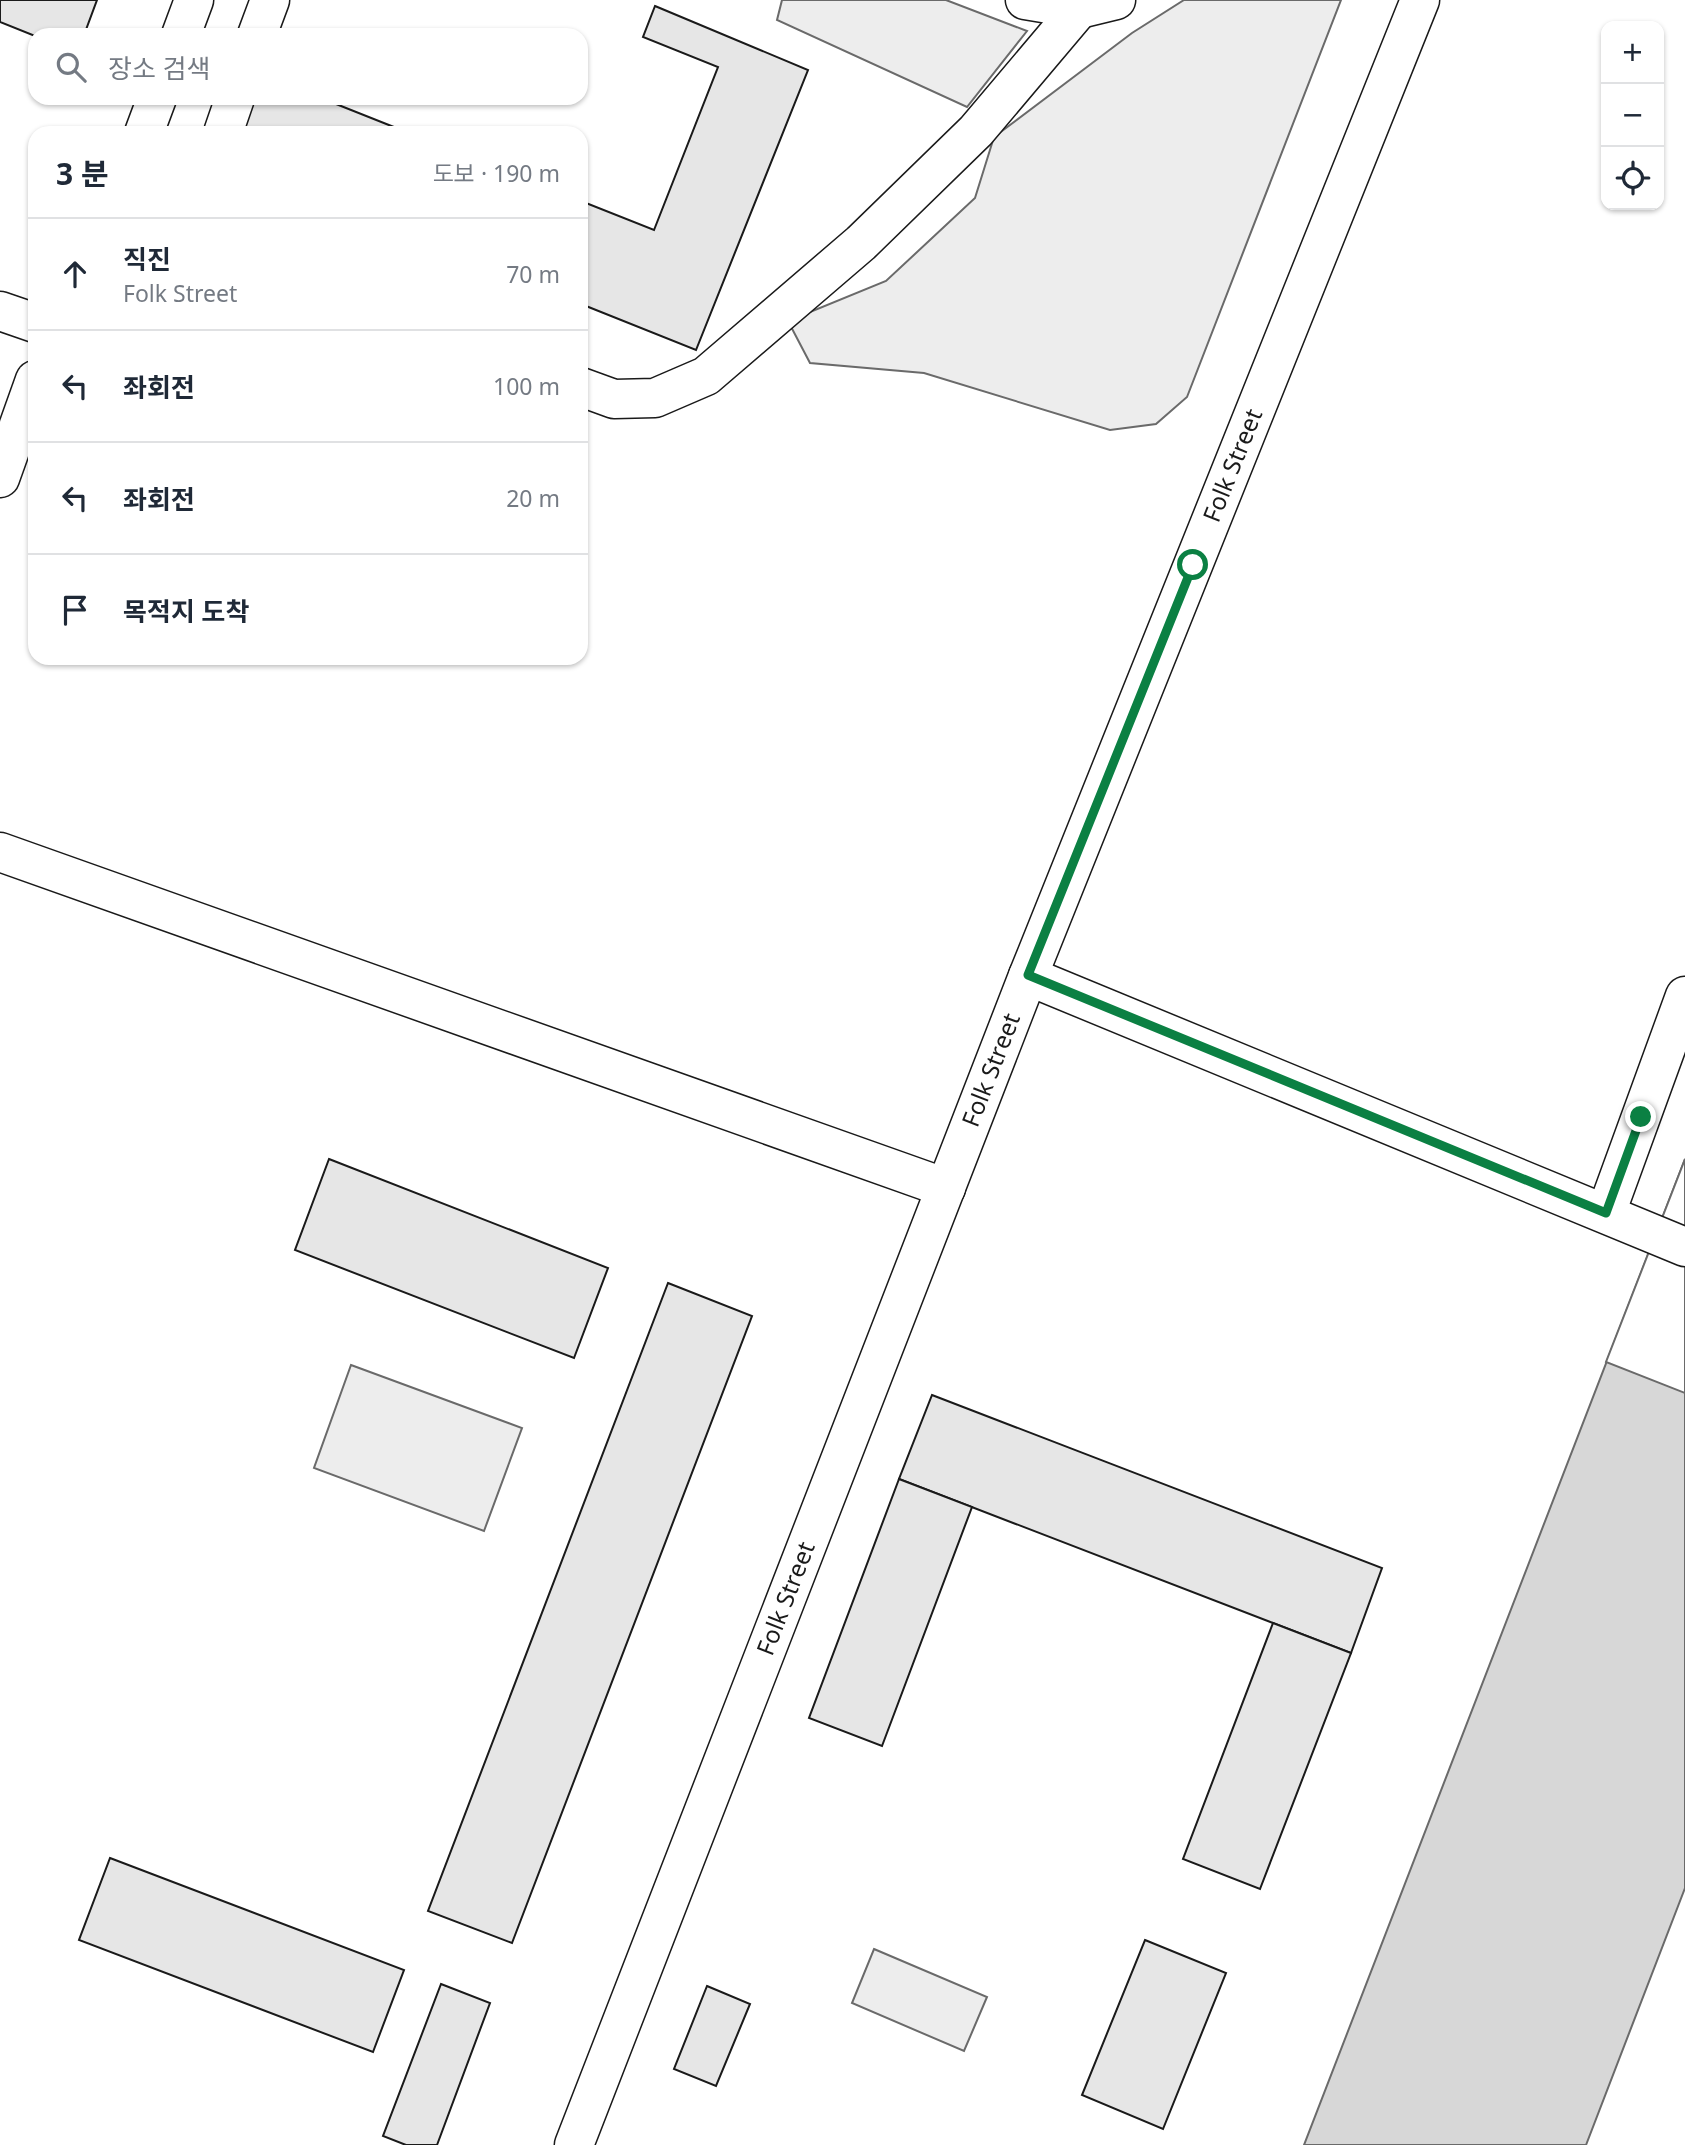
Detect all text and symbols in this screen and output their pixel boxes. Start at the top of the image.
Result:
map controls [1601,21,1664,210]
button: + [1601,21,1664,84]
search box [28,28,588,105]
icon: search [52,48,90,86]
text: 장소 검색 [108,50,210,86]
button: − [1601,84,1664,147]
button: locate [1601,147,1664,210]
text: 3 분 [56,153,109,194]
text: 도보 · 190 m [433,157,560,189]
text: 직진 [123,241,171,277]
icon: ahead [56,255,94,293]
text: 70 m [506,258,560,290]
text: Folk Street [123,277,237,309]
icon: left [56,367,94,405]
text: 좌회전 [123,369,195,405]
text: 100 m [493,370,560,402]
street label: Folk Street [1194,403,1269,527]
icon: left [56,479,94,517]
text: 좌회전 [123,481,195,517]
text: 20 m [506,482,560,514]
route start [1177,549,1208,580]
icon: arrive [56,591,94,629]
text: 목적지 도착 [123,593,249,629]
street label: Folk Street [953,1008,1027,1131]
route end [1625,1101,1656,1132]
street label: Folk Street [748,1536,822,1660]

